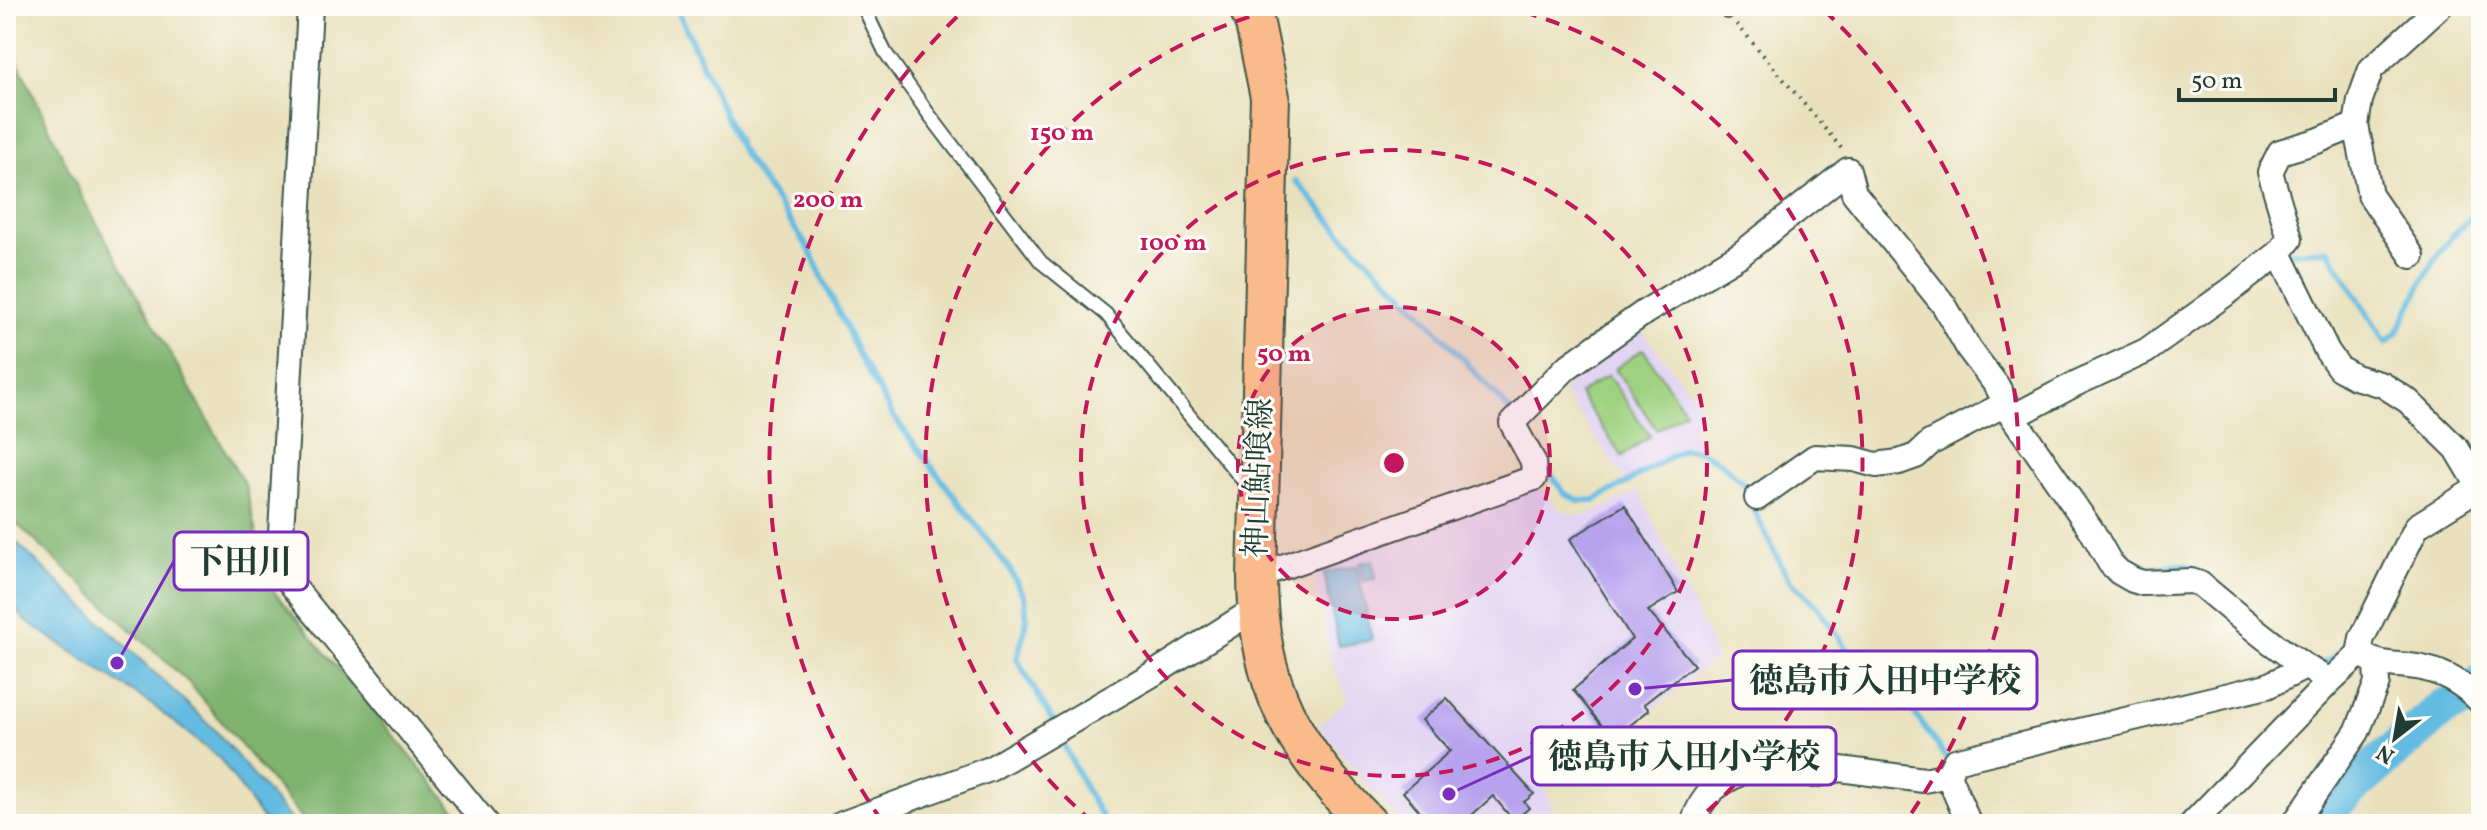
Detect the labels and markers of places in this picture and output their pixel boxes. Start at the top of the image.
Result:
centre of rings [1380,449,1408,477]
callout: 下田川 [174,532,308,590]
callout: 徳島市入田中学校 [1733,651,2037,709]
callout: 徳島市入田小学校 [1532,727,1836,785]

